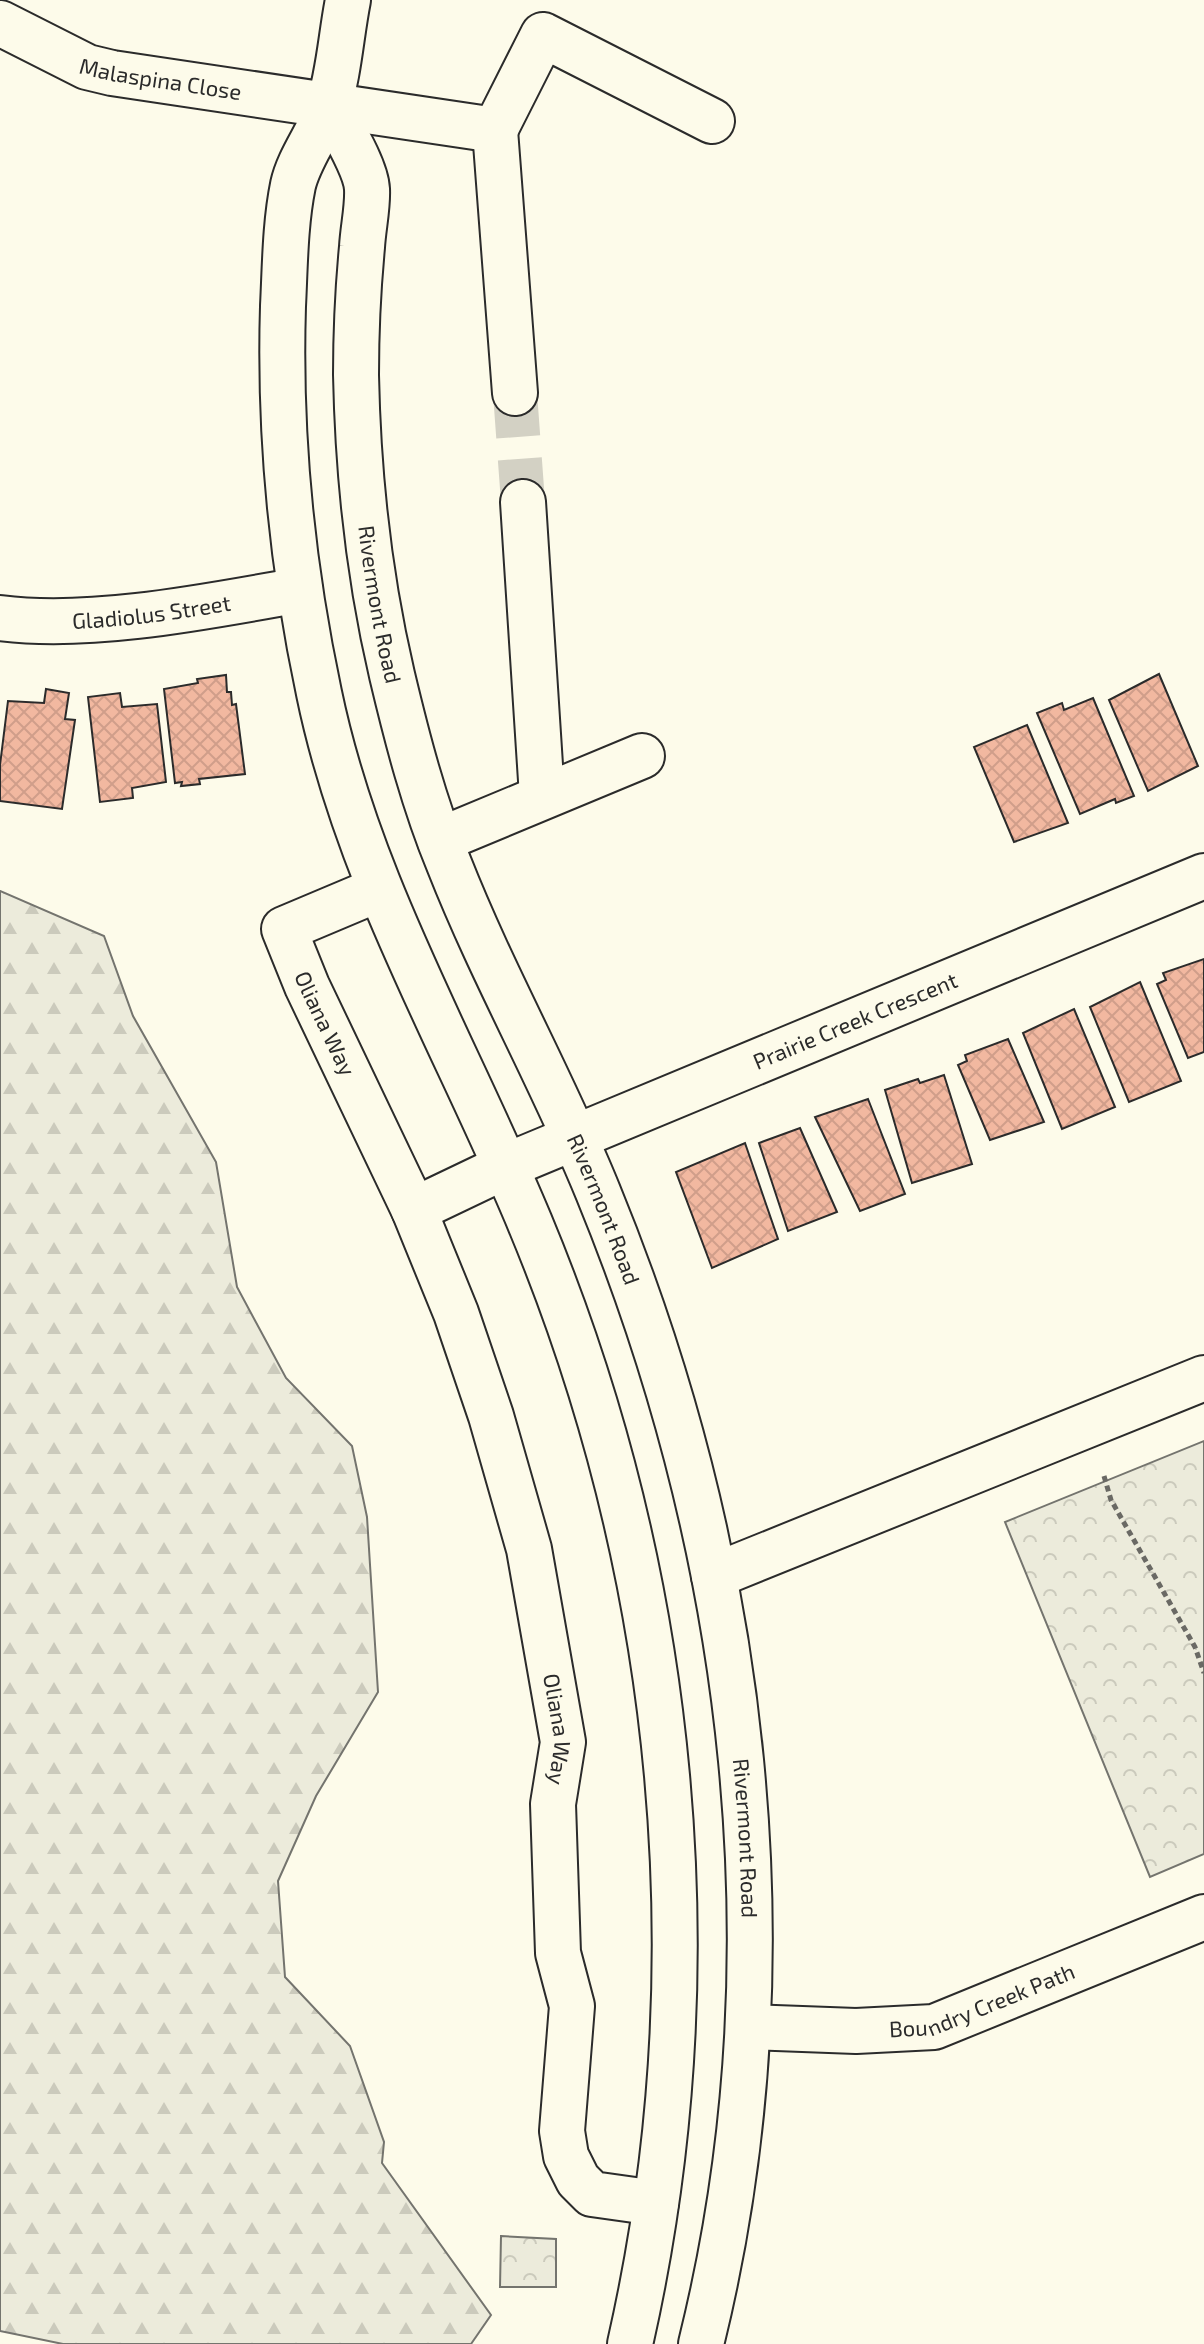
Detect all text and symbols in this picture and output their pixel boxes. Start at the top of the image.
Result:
street label: Malaspina Close [77,52,243,104]
street label: Rivermont Road [354,524,407,686]
street label: Gladiolus Street [71,589,232,633]
street label: Prairie Creek Crescent [749,966,961,1074]
street label: Oliana Way [290,967,362,1080]
street label: Rivermont Road [563,1130,646,1288]
street label: Oliana Way [539,1671,577,1787]
street label: Rivermont Road [729,1757,764,1918]
street label: Boundry Creek Path [888,1957,1078,2041]

